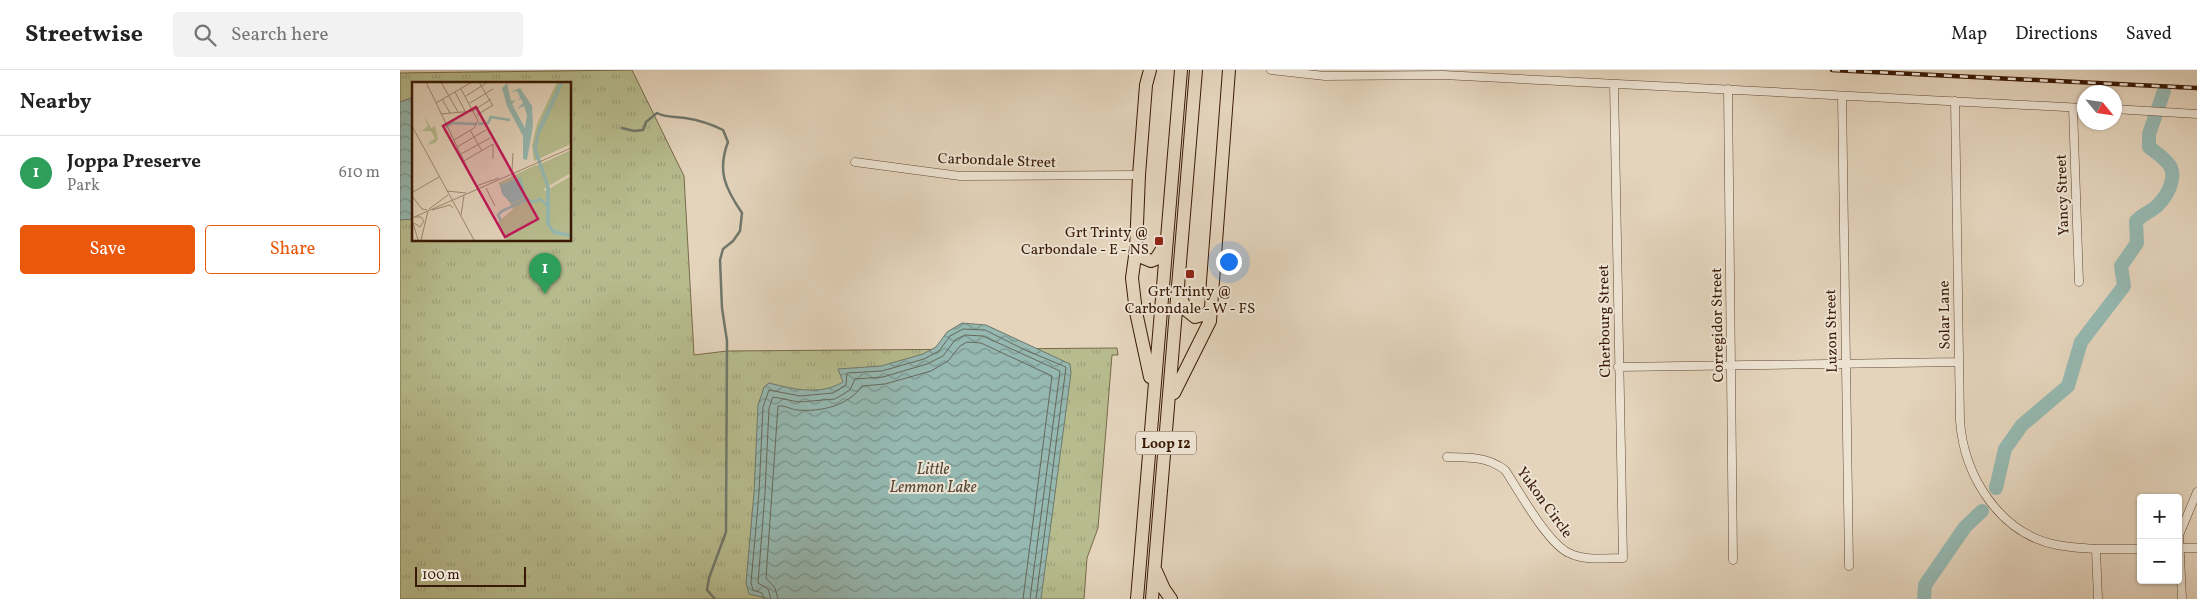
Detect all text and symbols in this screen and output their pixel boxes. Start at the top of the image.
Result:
search box [173,12,523,57]
text: Streetwise [25,18,143,52]
icon: search [191,21,219,49]
text: Search here [231,22,328,48]
text: Map [1951,22,1987,47]
text: Directions [2015,22,2098,47]
text: Saved [2126,22,2172,47]
inset map [412,82,571,241]
north arrow [2077,85,2122,130]
text: Nearby [20,88,91,117]
text: Joppa Preserve [67,149,201,175]
street label: Carbondale Street [937,149,1057,174]
street label: Yancy Street [2052,154,2075,236]
text: 1 [33,162,39,184]
text: 610 m [339,162,380,184]
text: Park [67,175,100,197]
place label: Grt Trinty @ Carbondale - E - NS [1021,223,1149,261]
button: Save [20,225,195,274]
button: Share [205,225,380,274]
marker: Grt Trinty @ Carbondale - E - NS [1153,235,1165,247]
your location [1216,249,1242,275]
pin: 1 [529,253,561,294]
street label: Cherbourg Street [1594,264,1617,378]
street label: Corregidor Street [1707,267,1730,382]
marker: Grt Trinty @ Carbondale - W - FS [1184,268,1196,280]
street label: Solar Lane [1934,280,1957,350]
place label: Grt Trinty @ Carbondale - W - FS [1125,282,1255,320]
street label: Luzon Street [1821,289,1844,373]
road number: Loop 12 [1136,432,1196,454]
water label: Little Lemmon Lake [889,459,977,499]
street label: Yukon Circle [1511,463,1577,543]
map controls [2137,494,2182,584]
button: + [2137,494,2182,539]
button: − [2137,539,2182,584]
scale bar [415,564,526,587]
text: 100 m [422,566,460,585]

